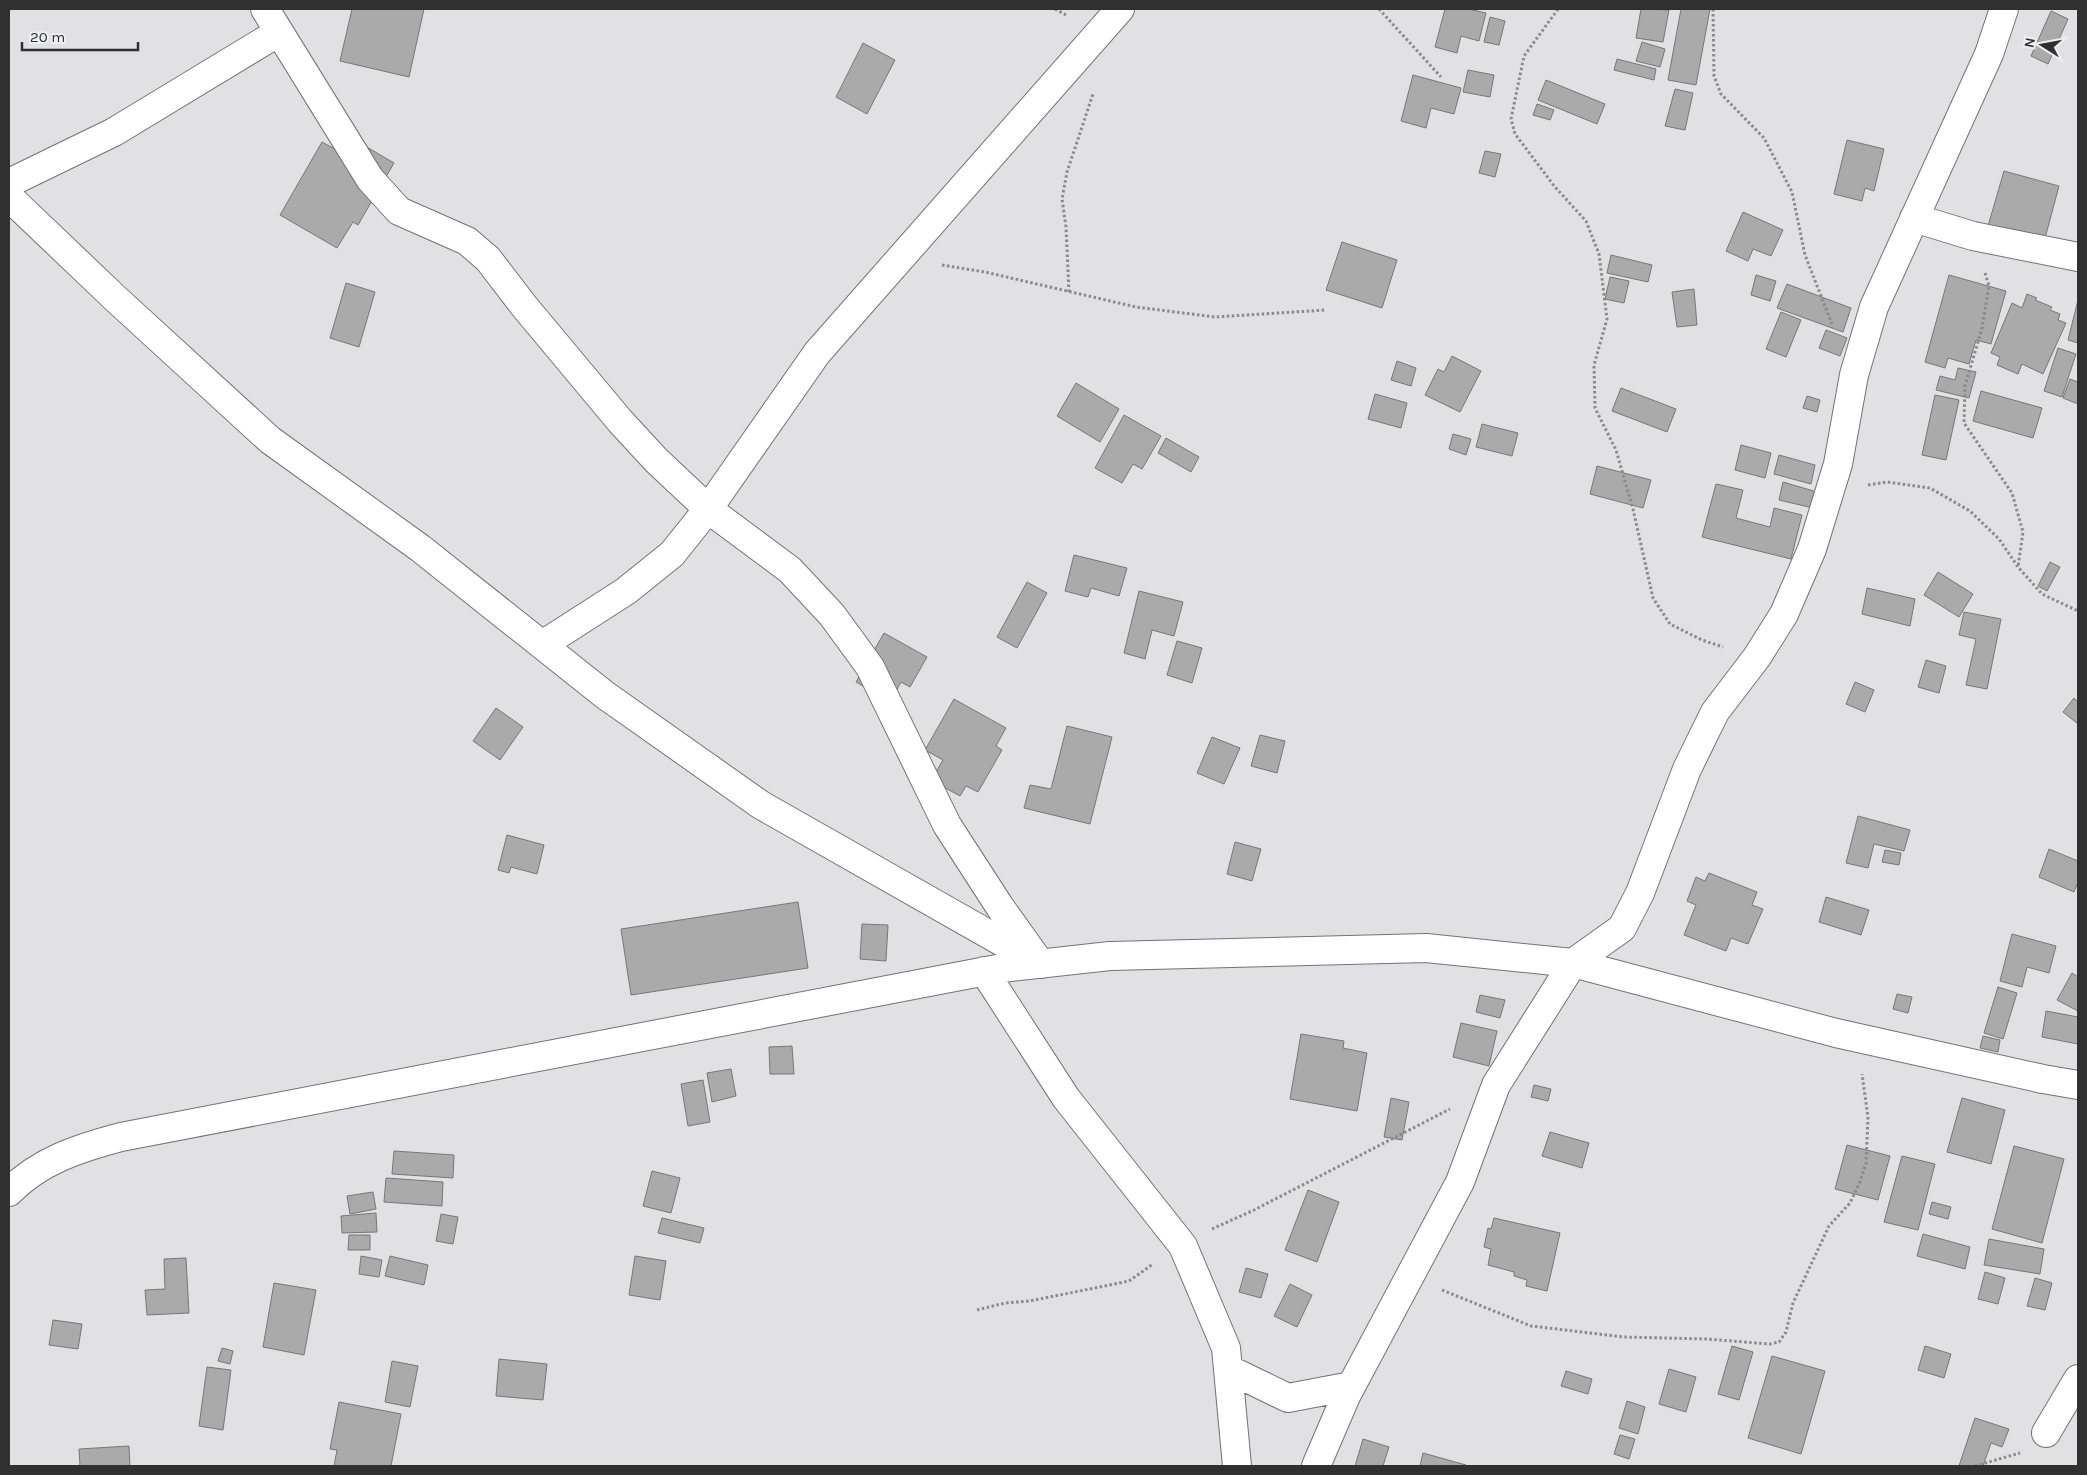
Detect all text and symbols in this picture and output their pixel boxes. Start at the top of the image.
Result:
scale bar [22,20,139,52]
north arrow [2017,20,2067,70]
text: 20 m [30,28,65,46]
text: N [2020,36,2039,49]

